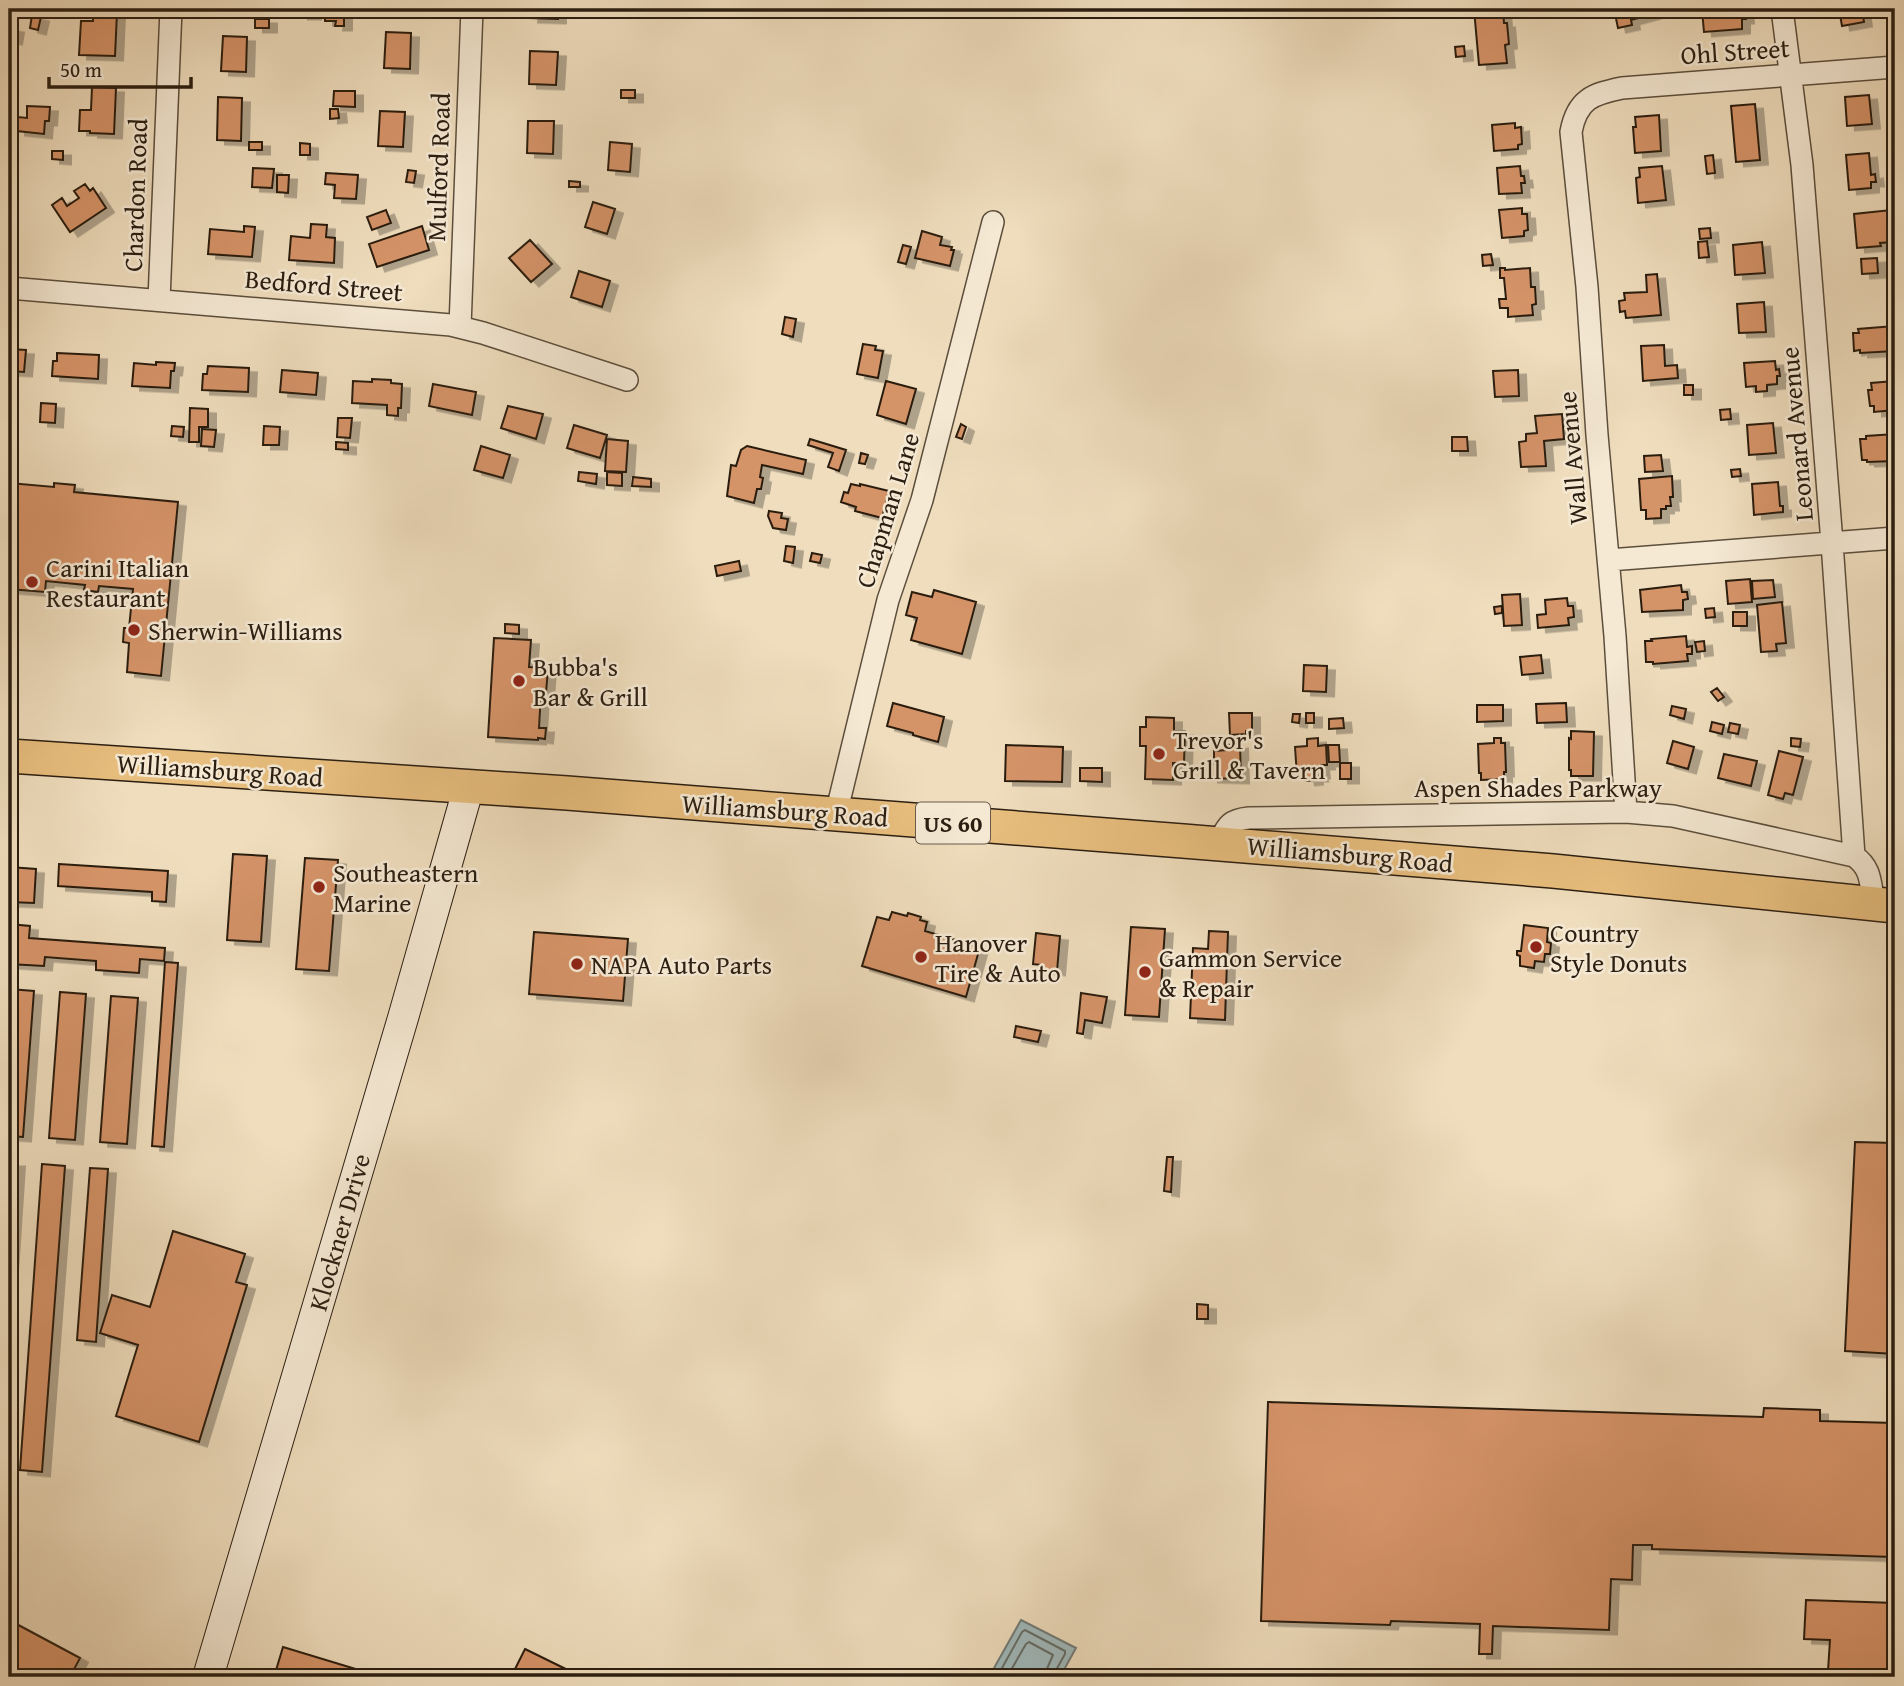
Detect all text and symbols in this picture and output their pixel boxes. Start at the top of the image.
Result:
street label: Ohl Street [1679,28,1791,74]
scale bar [49,46,191,90]
text: 50 m [60,54,102,85]
street label: Mulford Road [416,92,460,242]
street label: Chardon Road [113,118,157,272]
street label: Bedford Street [243,259,405,311]
street label: Leonard Avenue [1769,345,1823,523]
street label: Wall Avenue [1547,390,1597,526]
street label: Chapman Lane [845,427,929,593]
place label: Carini Italian Restaurant [46,548,189,617]
marker: Carini Italian Restaurant [24,574,40,590]
place label: Sherwin-Williams [148,611,343,650]
marker: Sherwin-Williams [126,622,142,638]
place label: Bubba's Bar & Grill [533,647,648,716]
marker: Bubba's Bar & Grill [511,673,527,689]
place label: Trevor's Grill & Tavern [1173,720,1326,789]
street label: Williamsburg Road [116,743,324,797]
marker: Trevor's Grill & Tavern [1151,746,1167,762]
street label: Aspen Shades Parkway [1414,768,1662,807]
street label: Williamsburg Road [681,783,889,837]
road number: US 60 [916,802,990,844]
street label: Williamsburg Road [1245,826,1455,882]
place label: Southeastern Marine [333,853,479,922]
marker: Southeastern Marine [311,879,327,895]
place label: Country Style Donuts [1550,913,1687,982]
place label: Hanover Tire & Auto [935,923,1061,992]
place label: Gammon Service & Repair [1159,938,1342,1007]
marker: Country Style Donuts [1528,939,1544,955]
place label: NAPA Auto Parts [591,945,772,984]
marker: Hanover Tire & Auto [913,949,929,965]
marker: NAPA Auto Parts [569,956,585,972]
marker: Gammon Service & Repair [1137,964,1153,980]
street label: Klockner Drive [298,1149,380,1315]

